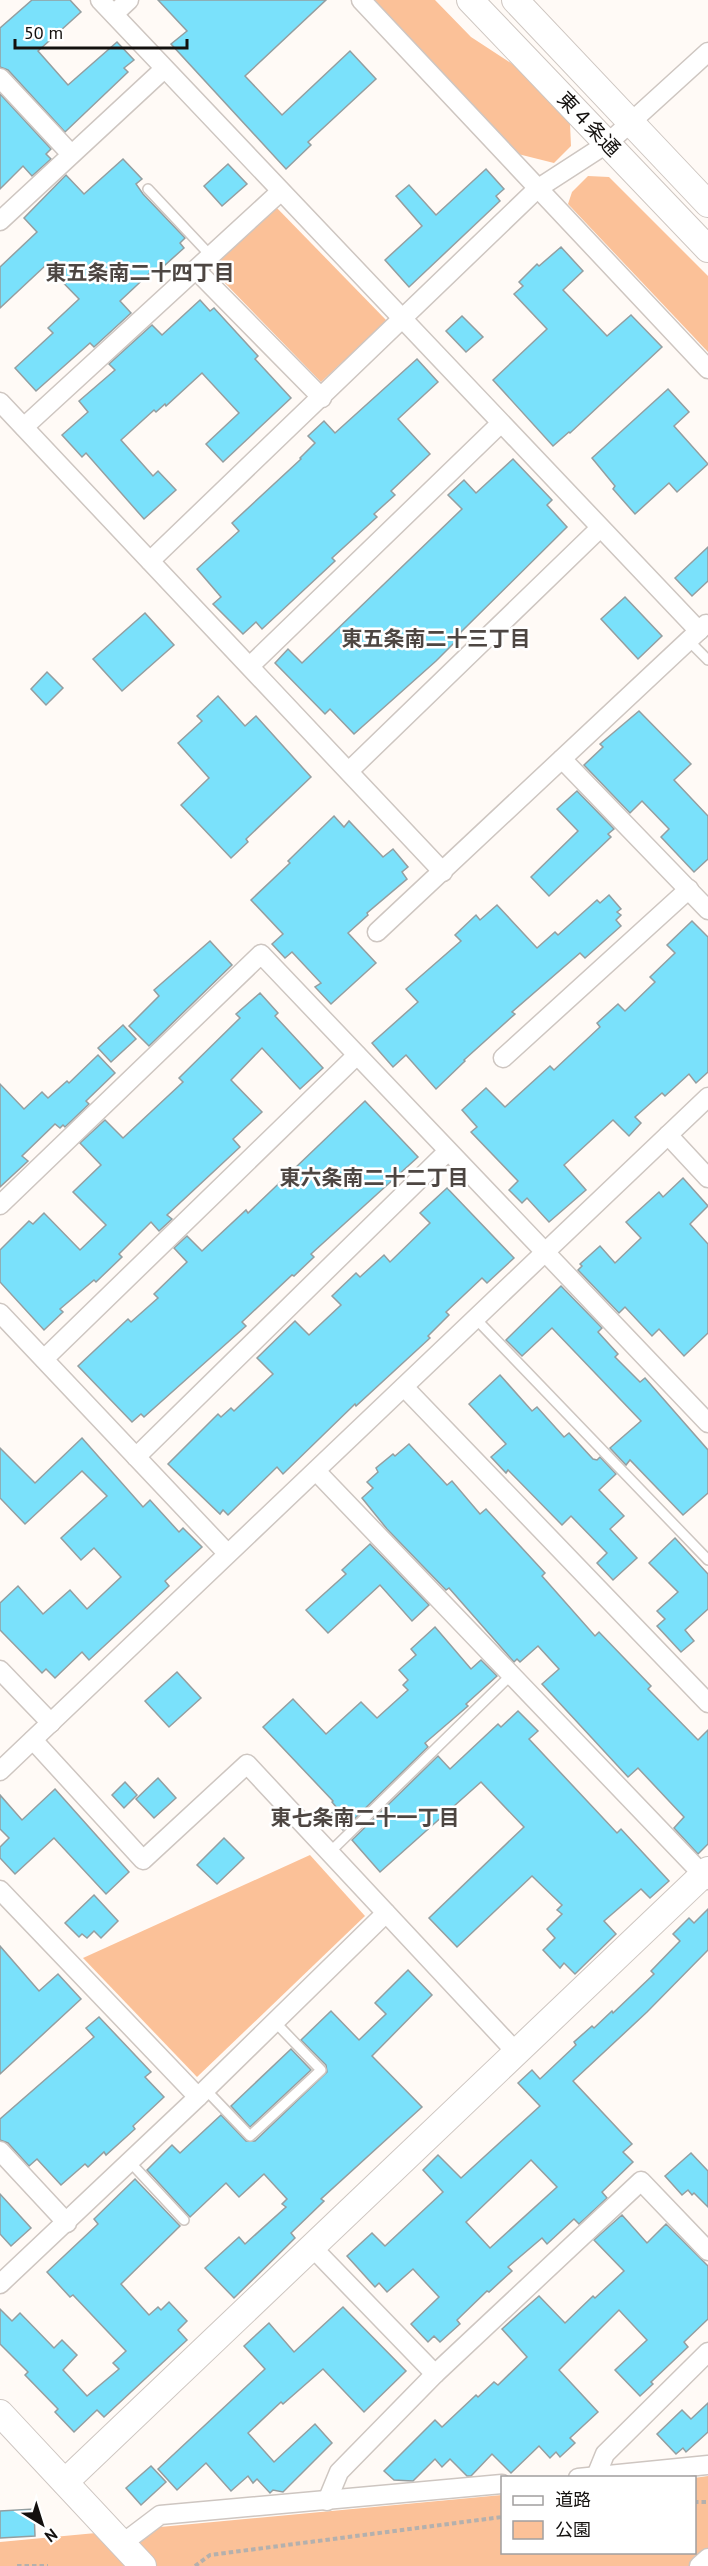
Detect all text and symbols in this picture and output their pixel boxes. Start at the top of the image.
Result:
scale bar [15,12,188,50]
text: 50 m [24,21,63,44]
street label: 東４条通 [552,86,626,162]
district label: 東五条南二十四丁目 [46,259,235,286]
district label: 東五条南二十三丁目 [342,625,531,652]
district label: 東六条南二十二丁目 [280,1164,469,1191]
district label: 東七条南二十一丁目 [271,1804,460,1831]
legend [501,2476,696,2554]
text: 道路 [555,2488,591,2511]
north arrow [12,2494,72,2554]
text: 公園 [555,2518,591,2541]
text: N [41,2525,62,2547]

